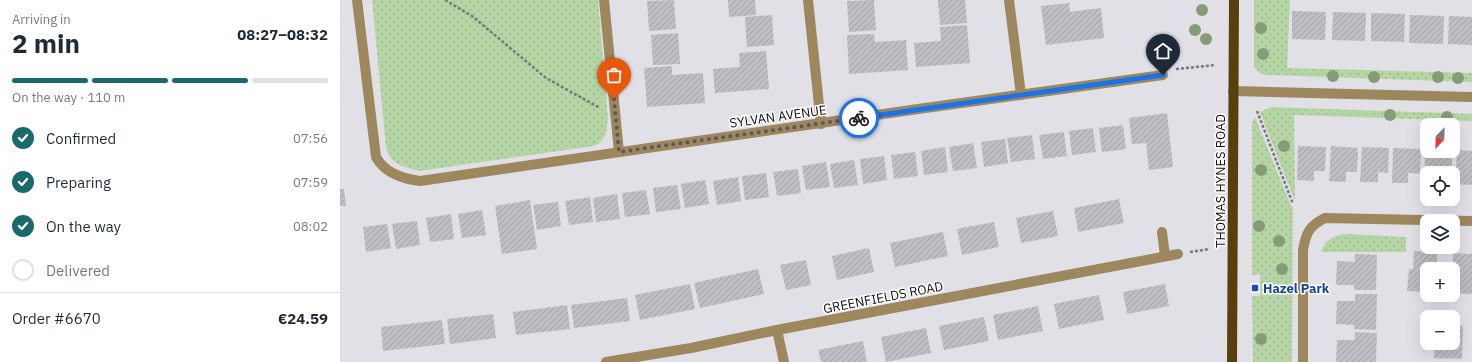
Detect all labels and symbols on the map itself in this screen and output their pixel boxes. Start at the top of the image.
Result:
pin [1146,34,1180,75]
pin [597,58,631,99]
courier [839,98,879,138]
street label: SYLVAN AVENUE [729,101,828,132]
street label: THOMAS HYNES ROAD [1212,114,1229,248]
north arrow [1420,118,1460,158]
street label: GREENFIELDS ROAD [822,278,945,317]
place label: Hazel Park [1263,280,1330,297]
marker: Hazel Park [1250,283,1260,293]

